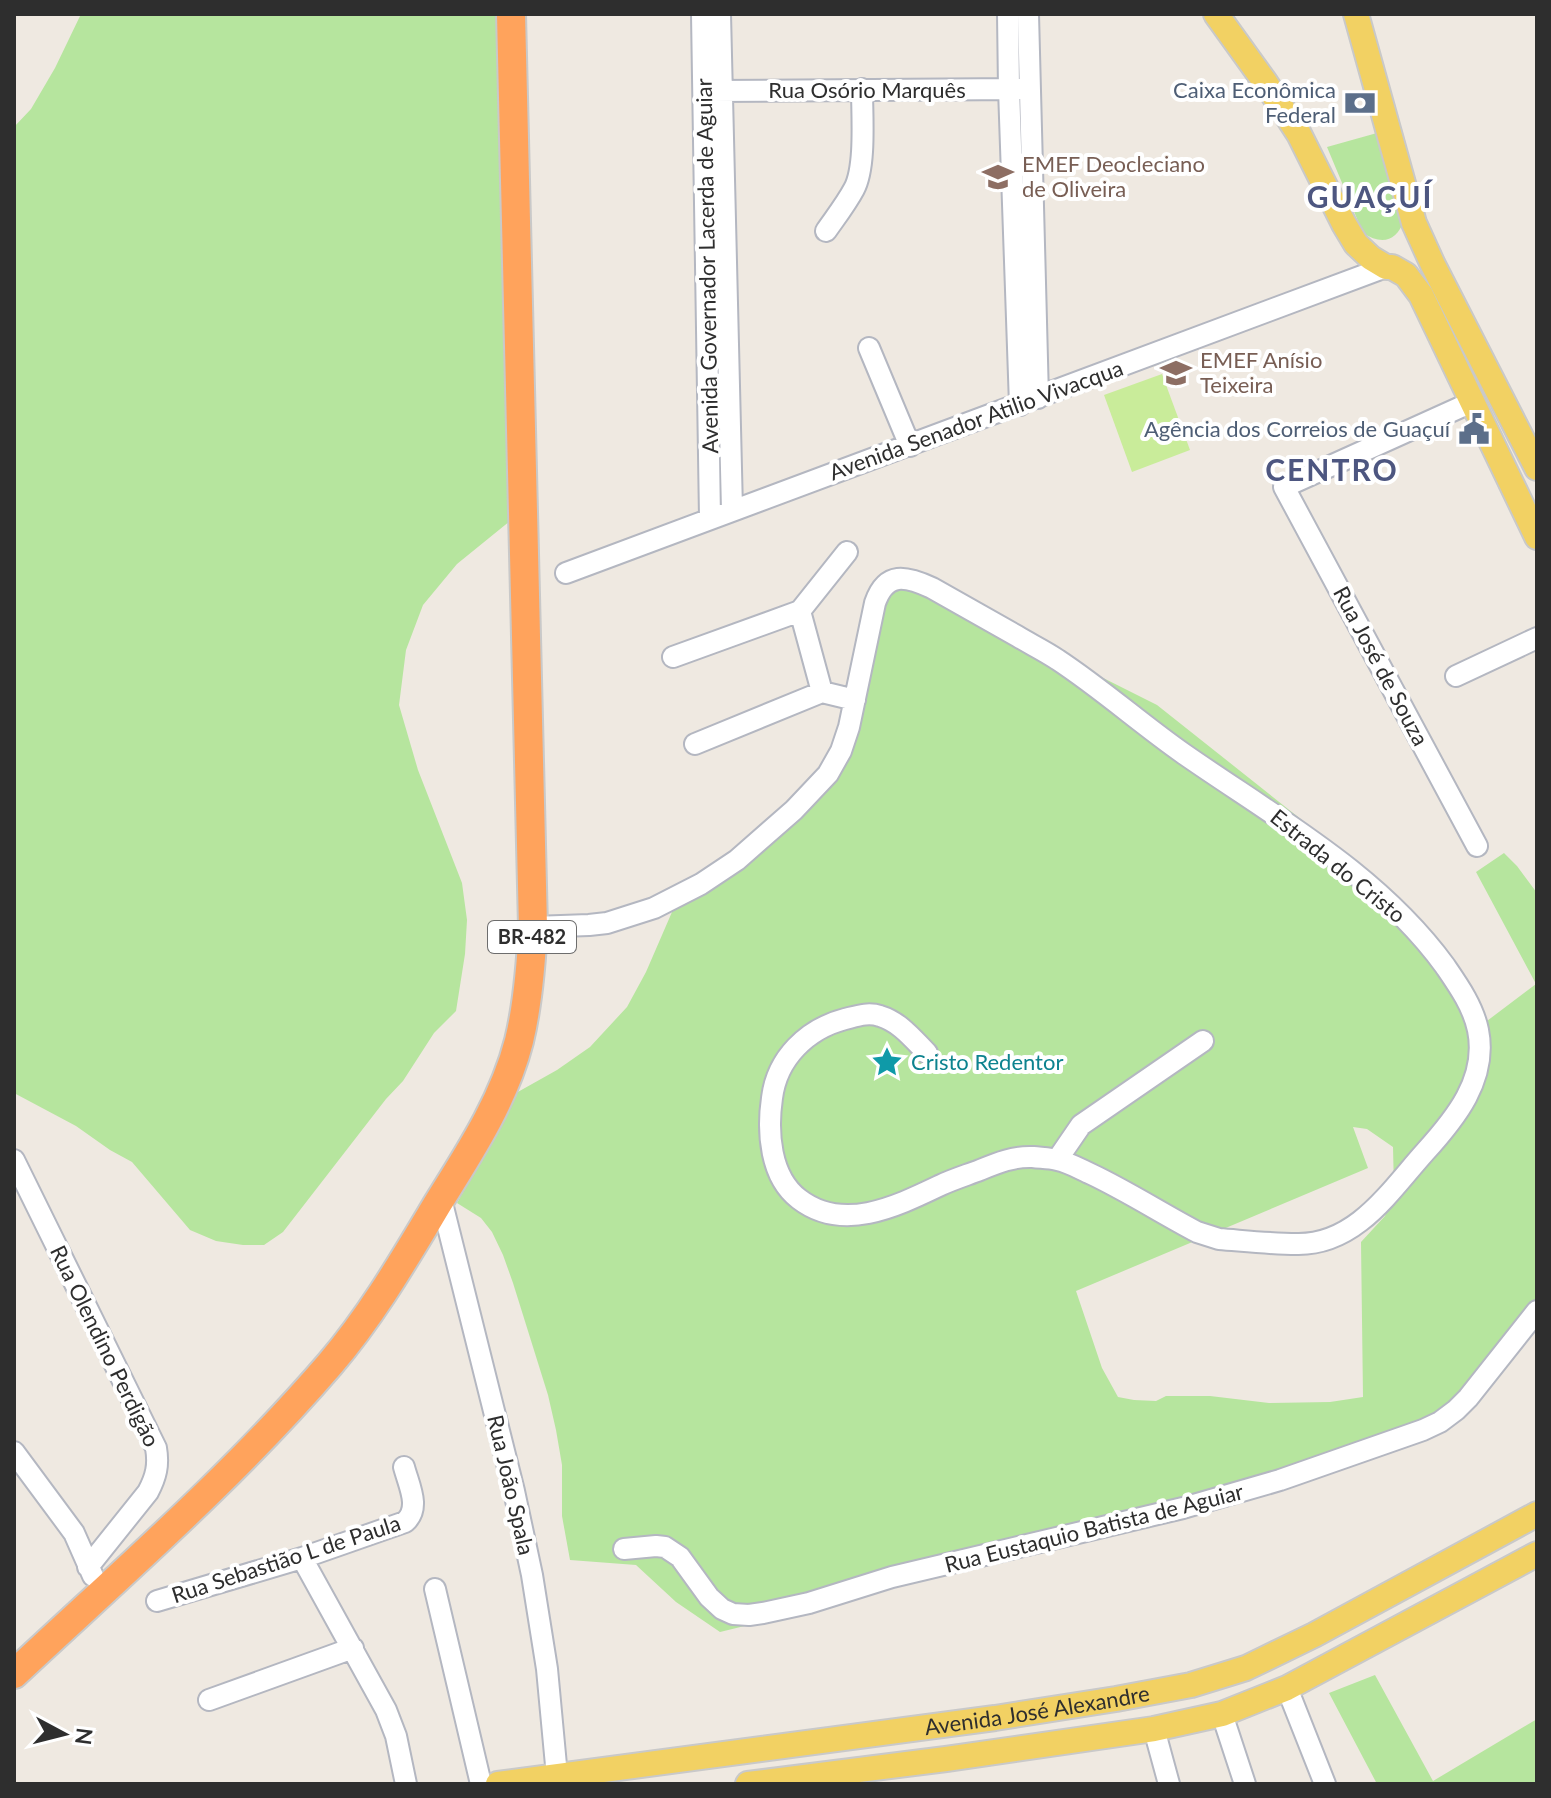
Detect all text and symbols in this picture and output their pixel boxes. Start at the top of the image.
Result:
street label: Rua Osório Marquês [768,76,966,103]
place label: Caixa Econômica Federal [1173,76,1336,128]
street label: Avenida Governador Lacerda de Aguiar [690,78,723,454]
bank icon: Caixa Econômica Federal [1343,86,1377,120]
place label: EMEF Deocleciano de Oliveira [1022,150,1205,202]
school or university icon: EMEF Deocleciano de Oliveira [981,160,1015,194]
district label: GUAÇUÍ [1307,178,1433,214]
place label: EMEF Anísio Teixeira [1200,346,1322,398]
street label: Avenida Senador Atilio Vivacqua [825,354,1126,485]
school or university icon: EMEF Anísio Teixeira [1159,356,1193,390]
public building icon: Agência dos Correios de Guaçuí [1457,412,1491,446]
place label: Agência dos Correios de Guaçuí [1144,415,1451,442]
district label: CENTRO [1265,451,1399,487]
street label: Rua José de Souza [1328,581,1435,750]
street label: Estrada do Cristo [1265,803,1411,928]
road number: BR-482 [488,921,576,953]
place icon: Cristo Redentor [870,1045,904,1079]
place label: Cristo Redentor [911,1048,1063,1075]
street label: Rua Olendino Perdigão [45,1241,166,1451]
street label: Rua João Spala [482,1412,541,1558]
street label: Rua Eustaquio Batista de Aguiar [942,1477,1246,1578]
street label: Rua Sebastião L de Paula [168,1509,404,1608]
street label: Avenida José Alexandre [923,1679,1152,1740]
north arrow [24,1694,104,1774]
text: N [70,1726,99,1747]

